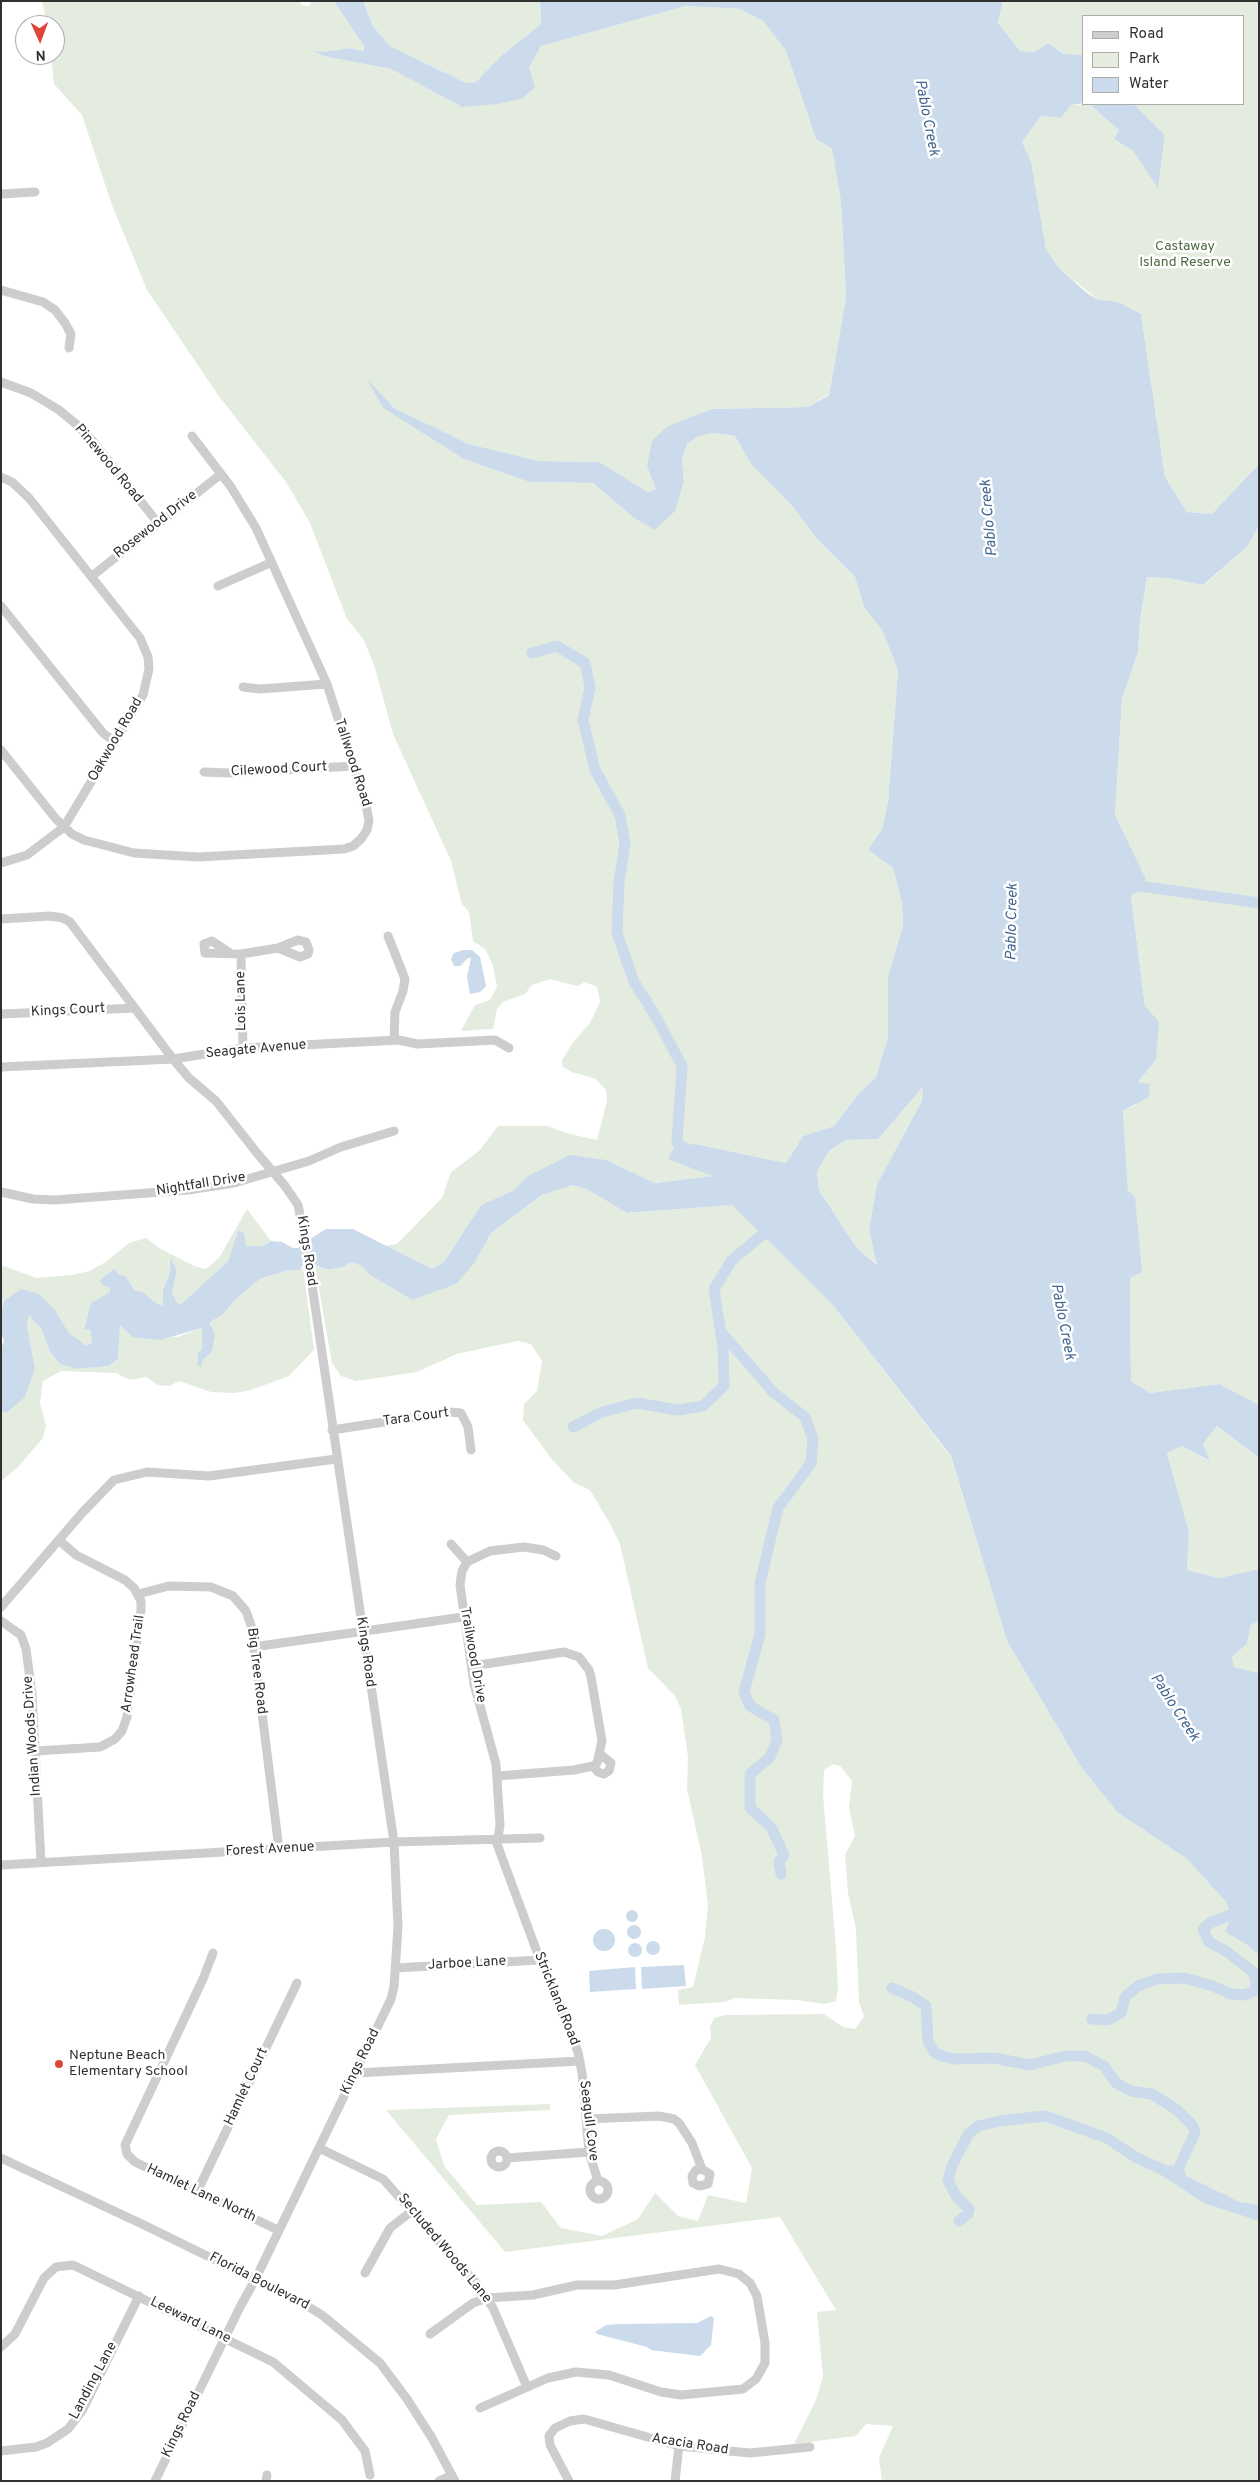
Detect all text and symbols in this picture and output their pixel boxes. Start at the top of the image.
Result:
north arrow [15,15,65,65]
legend [1082,15,1245,105]
text: Road [1129,25,1164,44]
text: N [35,46,46,63]
text: Park [1129,50,1160,69]
text: Water [1129,75,1168,94]
water label: Pablo Creek [910,78,942,158]
park label: Castaway Island Reserve [1139,239,1231,272]
street label: Pinewood Road [70,421,146,507]
water label: Pablo Creek [978,479,1002,557]
street label: Rosewood Drive [111,487,201,563]
street label: Oakwood Road [85,695,147,785]
street label: Tallwood Road [330,717,374,809]
street label: Cilewood Court [230,759,328,781]
water label: Pablo Creek [1003,883,1023,961]
street label: Lois Lane [233,971,251,1031]
street label: Kings Court [30,1001,106,1021]
street label: Seagate Avenue [205,1037,307,1063]
street label: Nightfall Drive [155,1170,247,1200]
street label: Kings Road [292,1215,320,1287]
water label: Pablo Creek [1046,1282,1078,1362]
street label: Tara Court [382,1405,450,1431]
street label: Trailwood Drive [455,1606,489,1704]
street label: Arrowhead Trail [119,1614,149,1714]
street label: Kings Road [352,1616,378,1688]
street label: Big Tree Road [242,1627,270,1715]
water label: Pablo Creek [1145,1671,1203,1745]
street label: Indian Woods Drive [20,1675,46,1797]
street label: Forest Avenue [225,1839,315,1861]
street label: Strickland Road [530,1950,582,2048]
street label: Jarboe Lane [427,1954,507,1974]
street label: Kings Road [338,2026,384,2098]
street label: Hamlet Court [222,2045,272,2129]
place label: Neptune Beach Elementary School [69,2048,188,2080]
marker: Neptune Beach Elementary School [53,2058,65,2070]
street label: Seagull Cove [575,2080,601,2162]
street label: Hamlet Lane North [144,2161,258,2227]
street label: Secluded Woods Lane [393,2191,495,2307]
street label: Florida Boulevard [206,2250,312,2314]
street label: Leeward Lane [147,2294,233,2348]
street label: Landing Lane [67,2339,121,2423]
street label: Kings Road [159,2389,205,2461]
street label: Acacia Road [650,2431,730,2459]

